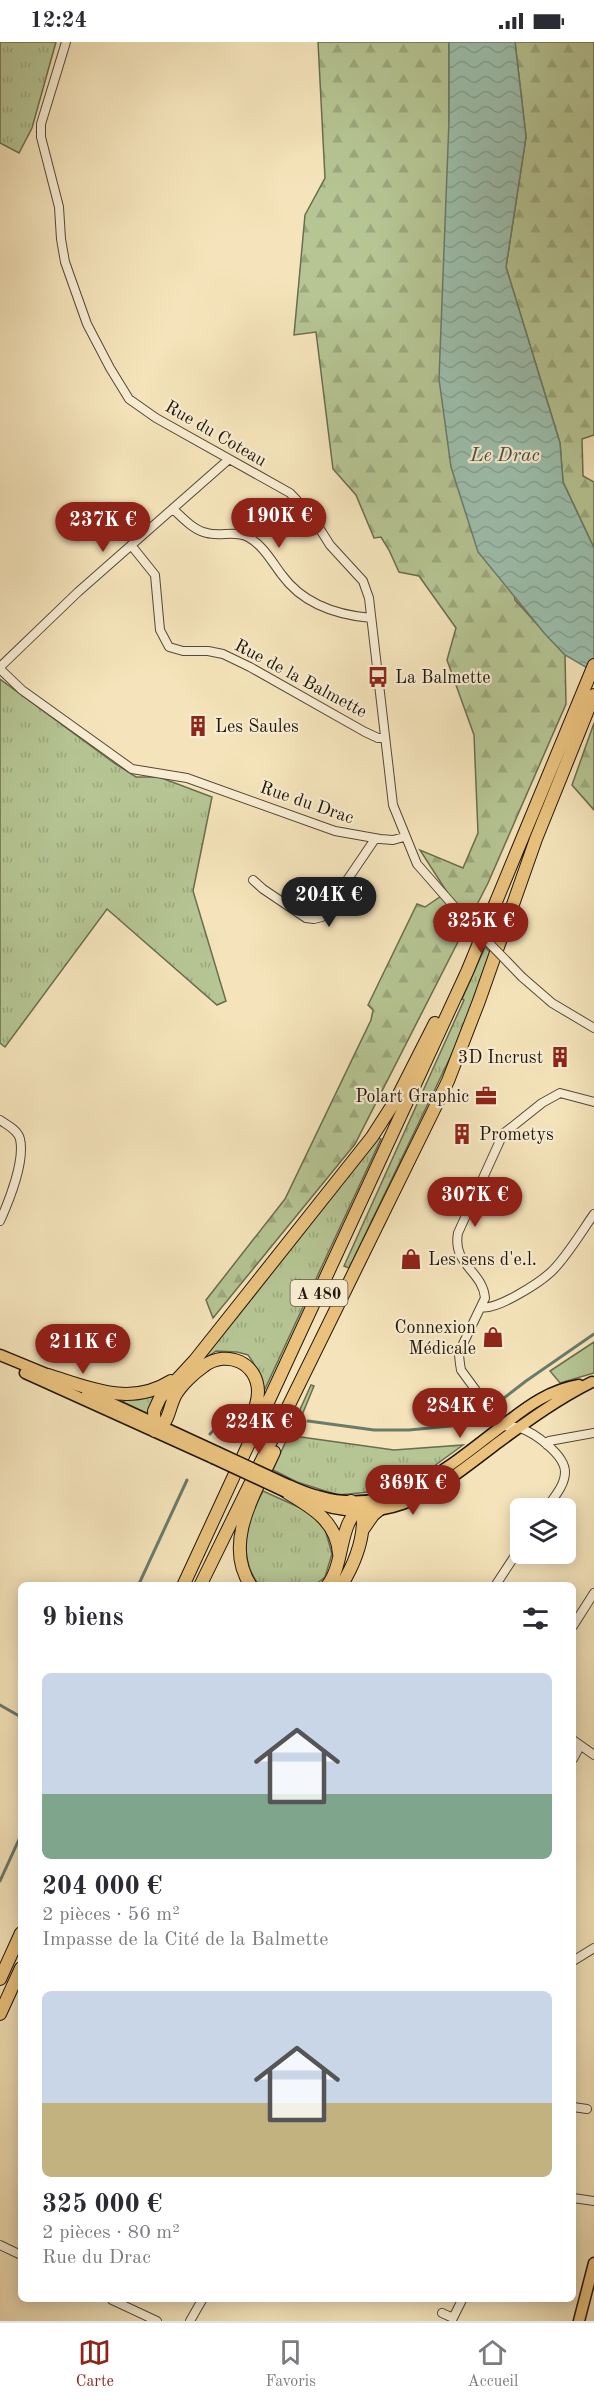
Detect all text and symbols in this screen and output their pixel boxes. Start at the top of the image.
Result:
text: 12:24 [30,10,87,32]
street label: Rue du Coteau [162,398,270,470]
water label: Le Drac [469,446,540,466]
pin: 190K € [230,498,328,549]
pin: 237K € [54,502,152,553]
text: 190K € [245,507,313,527]
text: 237K € [69,511,137,531]
street label: Rue de la Balmette [231,636,370,721]
bus stop icon: La Balmette [366,665,390,689]
place label: La Balmette [395,669,491,687]
building icon: Les Saules [186,714,210,738]
place label: Les Saules [215,718,299,736]
street label: Rue du Drac [257,778,356,827]
pin: 204K € [280,877,378,928]
text: 204K € [295,886,363,906]
pin: 325K € [432,903,530,954]
text: 325K € [447,912,515,932]
building icon: 3D Incrust [548,1045,572,1069]
place label: 3D Incrust [458,1049,543,1067]
office icon: Polart Graphic [474,1084,498,1108]
place label: Polart Graphic [355,1088,469,1106]
building icon: Prometys [450,1122,474,1146]
place label: Prometys [479,1126,554,1144]
pin: 307K € [426,1177,524,1228]
text: 307K € [441,1186,509,1206]
shop icon: Les sens d'e.l. [399,1247,423,1271]
place label: Les sens d'e.l. [428,1251,537,1269]
road number: A 480 [290,1280,348,1306]
place label: Connexion Médicale [394,1319,476,1358]
pin: 211K € [34,1324,132,1375]
shop icon: Connexion Médicale [481,1325,505,1349]
text: 211K € [49,1333,117,1353]
pin: 284K € [411,1388,509,1439]
text: 284K € [426,1397,494,1417]
pin: 224K € [210,1404,308,1455]
text: 224K € [225,1413,293,1433]
pin: 369K € [364,1465,462,1516]
text: 369K € [379,1474,447,1494]
map controls [510,1498,576,1564]
button: layers [510,1498,576,1564]
icon: filters [519,1602,552,1635]
text: 9 biens [42,1605,124,1631]
icon: home [243,1712,351,1820]
text: 204 000 € [42,1874,162,1900]
text: 2 pièces · 56 m² [42,1905,180,1925]
text: Impasse de la Cité de la Balmette [42,1930,328,1950]
icon: home [243,2030,351,2138]
text: 325 000 € [42,2192,162,2218]
text: 2 pièces · 80 m² [42,2223,180,2243]
text: Rue du Drac [42,2248,151,2268]
tab: Carte [76,2336,114,2392]
tab: Favoris [265,2336,316,2392]
tab: Accueil [468,2336,518,2392]

